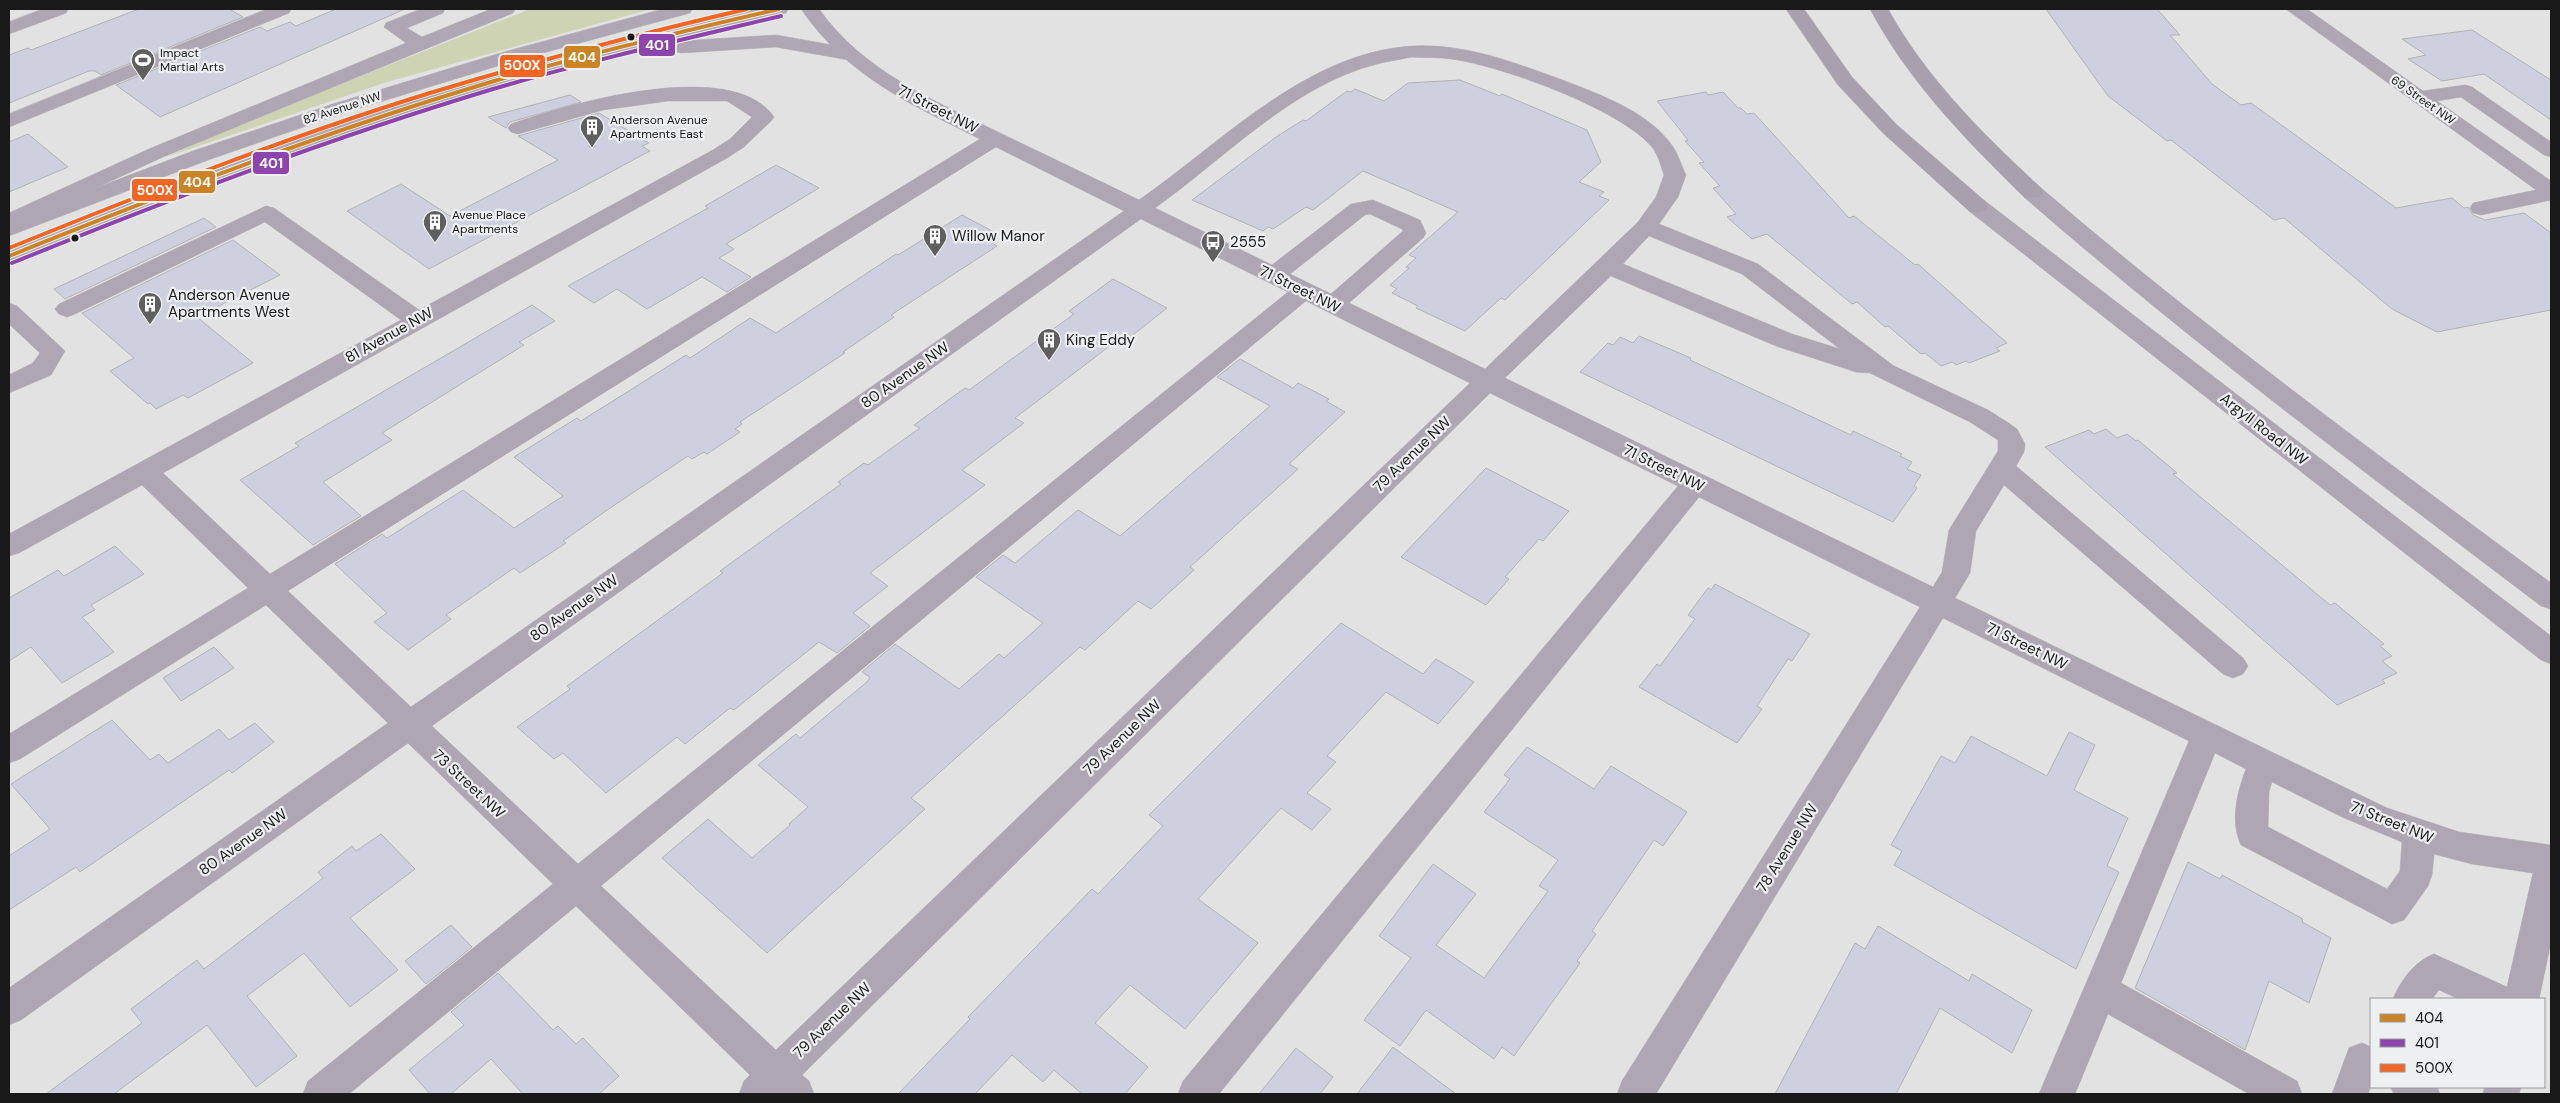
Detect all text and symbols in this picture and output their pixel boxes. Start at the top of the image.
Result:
unlabelled marker [626,32,636,42]
line badge: 401 [638,33,676,57]
text: 401 [645,36,669,54]
place label: Impact Martial Arts [160,45,224,75]
line badge: 404 [563,45,601,69]
sports icon: Impact Martial Arts [130,47,156,81]
text: 404 [568,48,596,66]
line badge: 500X [499,54,546,78]
text: 500X [503,56,541,74]
street label: 69 Street NW [2388,72,2459,128]
street label: 71 Street NW [894,80,982,138]
street label: 82 Avenue NW [301,88,383,128]
place label: Anderson Avenue Apartments East [610,112,708,142]
building icon: Anderson Avenue Apartments East [579,114,605,148]
line badge: 401 [252,151,290,175]
text: 401 [259,154,283,172]
line badge: 404 [178,170,216,194]
text: 404 [183,173,211,191]
line badge: 500X [131,178,178,202]
text: 500X [136,181,174,199]
place label: Avenue Place Apartments [452,207,526,237]
building icon: Avenue Place Apartments [422,209,448,243]
building icon: Willow Manor [922,223,948,257]
place label: Willow Manor [952,226,1045,246]
bus stop icon: 2555 [1200,229,1226,263]
place label: 2555 [1230,232,1266,252]
unlabelled marker [70,233,80,243]
street label: 71 Street NW [1256,261,1344,318]
place label: Anderson Avenue Apartments West [168,285,290,322]
building icon: Anderson Avenue Apartments West [137,291,163,325]
street label: 81 Avenue NW [342,302,437,367]
building icon: King Eddy [1036,327,1062,361]
place label: King Eddy [1066,330,1136,350]
street label: 80 Avenue NW [857,337,953,413]
street label: Argyll Road NW [2216,388,2312,470]
street label: 79 Avenue NW [1369,411,1456,496]
street label: 71 Street NW [1620,440,1708,497]
street label: 80 Avenue NW [526,570,622,646]
street label: 71 Street NW [1983,618,2071,675]
street label: 79 Avenue NW [1079,694,1166,779]
street label: 73 Street NW [429,745,510,823]
street label: 71 Street NW [2347,796,2437,848]
street label: 78 Avenue NW [1752,800,1822,896]
street label: 80 Avenue NW [195,804,291,880]
street label: 79 Avenue NW [789,977,876,1062]
legend [2370,998,2545,1088]
text: 404 [2415,1008,2443,1028]
text: 401 [2415,1033,2439,1053]
text: 500X [2415,1058,2453,1078]

